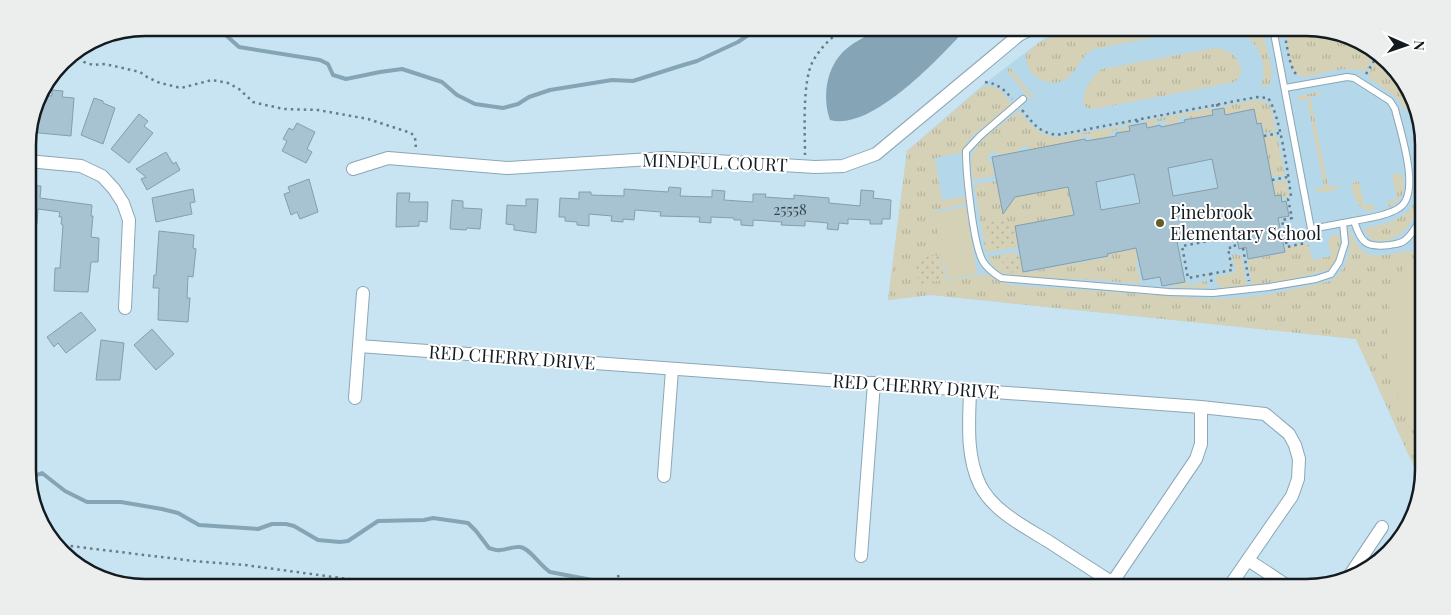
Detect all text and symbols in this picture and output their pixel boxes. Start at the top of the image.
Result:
north arrow [1381,20,1431,70]
text: N [1410,40,1429,51]
street label: MINDFUL COURT [642,147,788,177]
house number: 25558 [773,199,807,219]
place label: Pinebrook Elementary School [1170,200,1321,245]
marker: Pinebrook Elementary School [1154,217,1166,229]
street label: RED CHERRY DRIVE [428,339,596,375]
street label: RED CHERRY DRIVE [832,368,1000,404]

